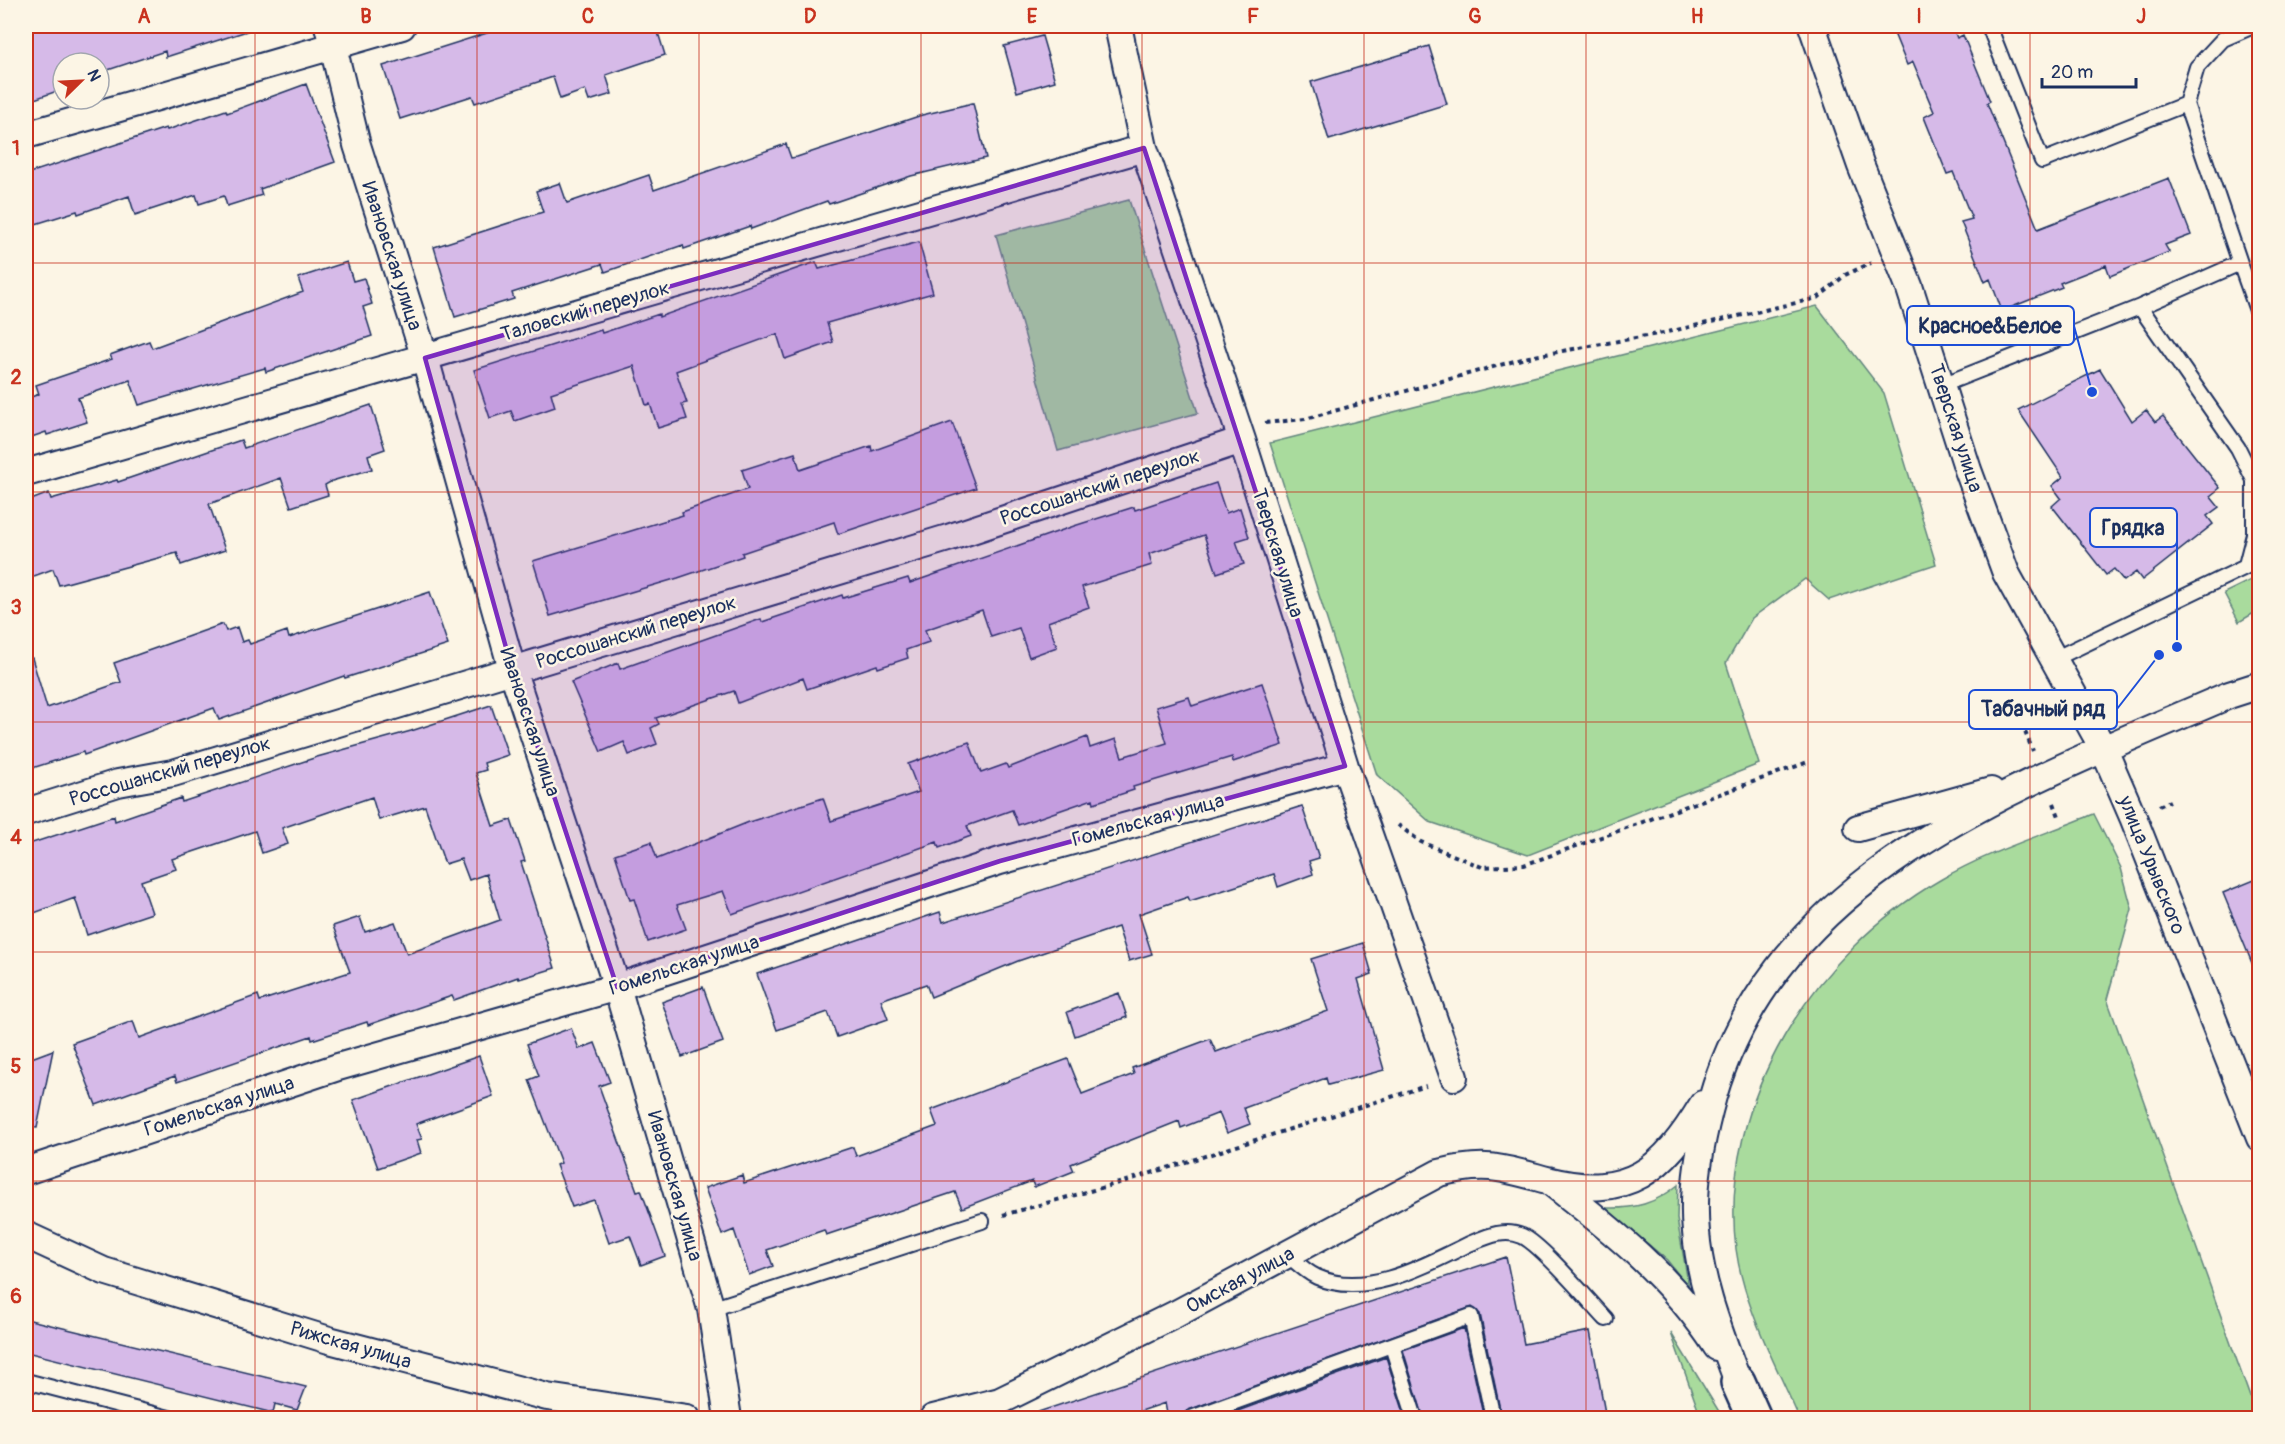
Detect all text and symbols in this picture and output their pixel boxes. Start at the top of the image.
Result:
text: A [138,4,151,29]
text: B [360,4,372,29]
text: C [582,4,594,29]
text: D [804,4,817,29]
text: E [1027,4,1038,29]
text: F [1247,4,1259,29]
text: G [1468,4,1482,29]
text: H [1691,4,1704,29]
text: I [1916,4,1922,29]
text: J [2136,4,2146,29]
north arrow [51,51,111,111]
scale bar [2042,51,2136,89]
text: 20 m [2051,61,2093,84]
text: N [82,66,105,84]
text: 1 [12,136,20,161]
street label: Ивановская улица [356,178,428,334]
street label: Таловский переулок [498,275,672,347]
callout: Красное&Белое [1907,306,2074,345]
text: Красное&Белое [1918,313,2062,340]
street label: Тверская улица [1923,361,1989,495]
text: 2 [10,365,22,390]
street label: Россошанский переулок [997,443,1203,531]
street label: Тверская улица [1247,485,1309,621]
callout: Грядка [2090,508,2177,547]
text: Грядка [2101,515,2165,542]
street label: Россошанский переулок [533,590,739,674]
text: 3 [10,595,22,620]
street label: Ивановская улица [494,644,566,800]
callout: Табачный ряд [1969,690,2117,729]
text: Табачный ряд [1980,696,2106,723]
street label: Россошанский переулок [67,730,273,812]
street label: Гомельская улица [1069,788,1227,852]
street label: улица Урывского [2112,791,2191,938]
text: 4 [10,825,22,850]
street label: Гомельская улица [606,929,762,1001]
text: 5 [11,1054,22,1079]
street label: Гомельская улица [141,1070,297,1142]
street label: Ивановская улица [642,1108,708,1264]
street label: Омская улица [1182,1241,1298,1319]
text: 6 [10,1284,22,1309]
street label: Рижская улица [287,1316,415,1374]

